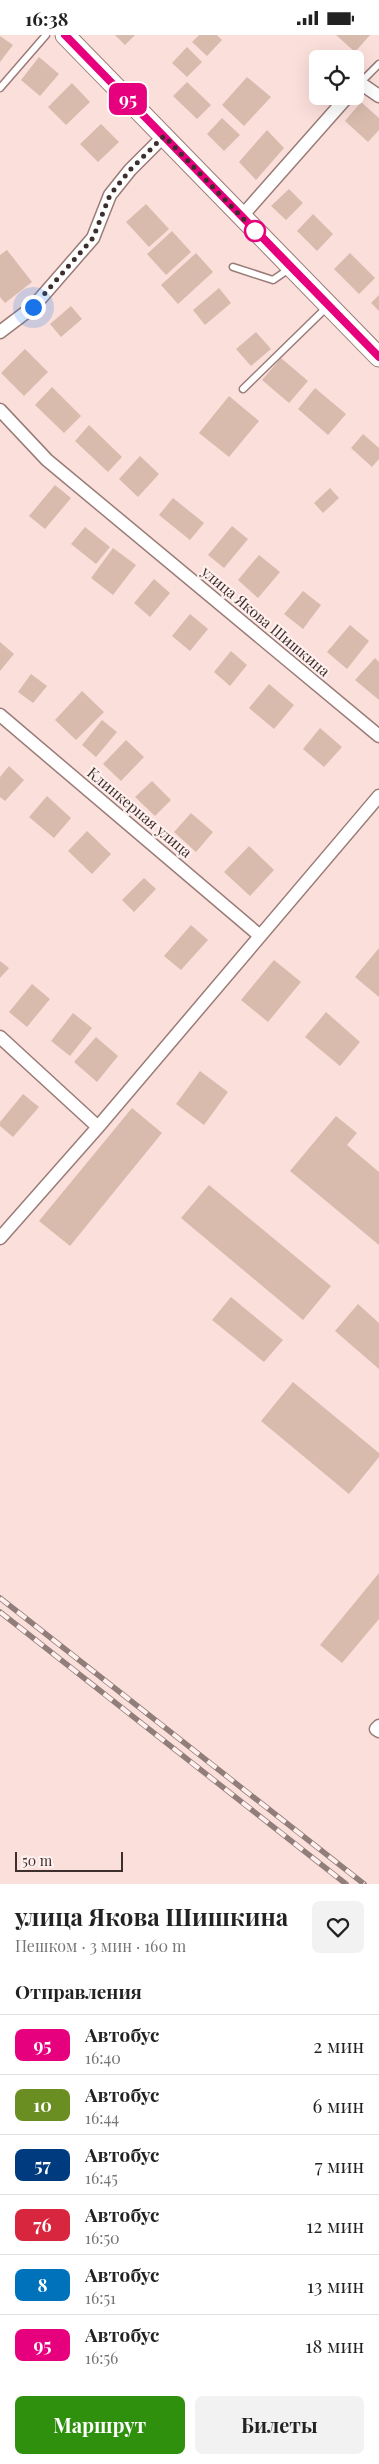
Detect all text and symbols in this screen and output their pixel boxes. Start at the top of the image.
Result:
text: 16:38 [25,5,68,31]
map controls [309,50,364,105]
button: locate [309,50,364,105]
line badge: 95 [106,83,150,115]
text: 95 [119,87,137,111]
unlabelled marker [244,220,266,242]
your location [21,295,46,320]
street label: улица Якова Шишкина [197,561,335,681]
street label: Клинкерная улица [83,762,197,862]
scale bar [15,1849,122,1872]
text: 50 m [22,1851,52,1870]
text: улица Якова Шишкина [15,1900,288,1932]
button: heart [312,1901,364,1953]
text: Пешком · 3 мин · 160 m [15,1935,186,1956]
text: Отправления [15,1978,142,2004]
text: Автобус [85,2021,160,2047]
text: 2 мин [313,2032,364,2058]
text: 95 [33,2033,52,2057]
text: 16:40 [85,2047,121,2068]
text: Автобус [85,2081,160,2107]
text: 6 мин [312,2092,364,2118]
text: 10 [33,2093,52,2117]
text: 16:44 [85,2107,119,2128]
text: Автобус [85,2141,160,2167]
text: 7 мин [315,2152,364,2178]
text: 57 [34,2153,51,2177]
text: 16:45 [85,2167,118,2188]
text: Автобус [85,2201,160,2227]
text: 12 мин [306,2212,364,2238]
text: 76 [33,2213,52,2237]
text: 16:50 [85,2227,120,2248]
text: Автобус [85,2261,160,2287]
text: 13 мин [307,2272,364,2298]
text: 8 [37,2273,48,2297]
text: 16:51 [85,2287,116,2308]
text: Автобус [85,2321,160,2347]
text: 18 мин [305,2332,364,2358]
text: 95 [33,2333,52,2357]
text: 16:56 [85,2347,118,2368]
button: Маршрут [15,2396,185,2454]
button: Билеты [195,2396,364,2454]

